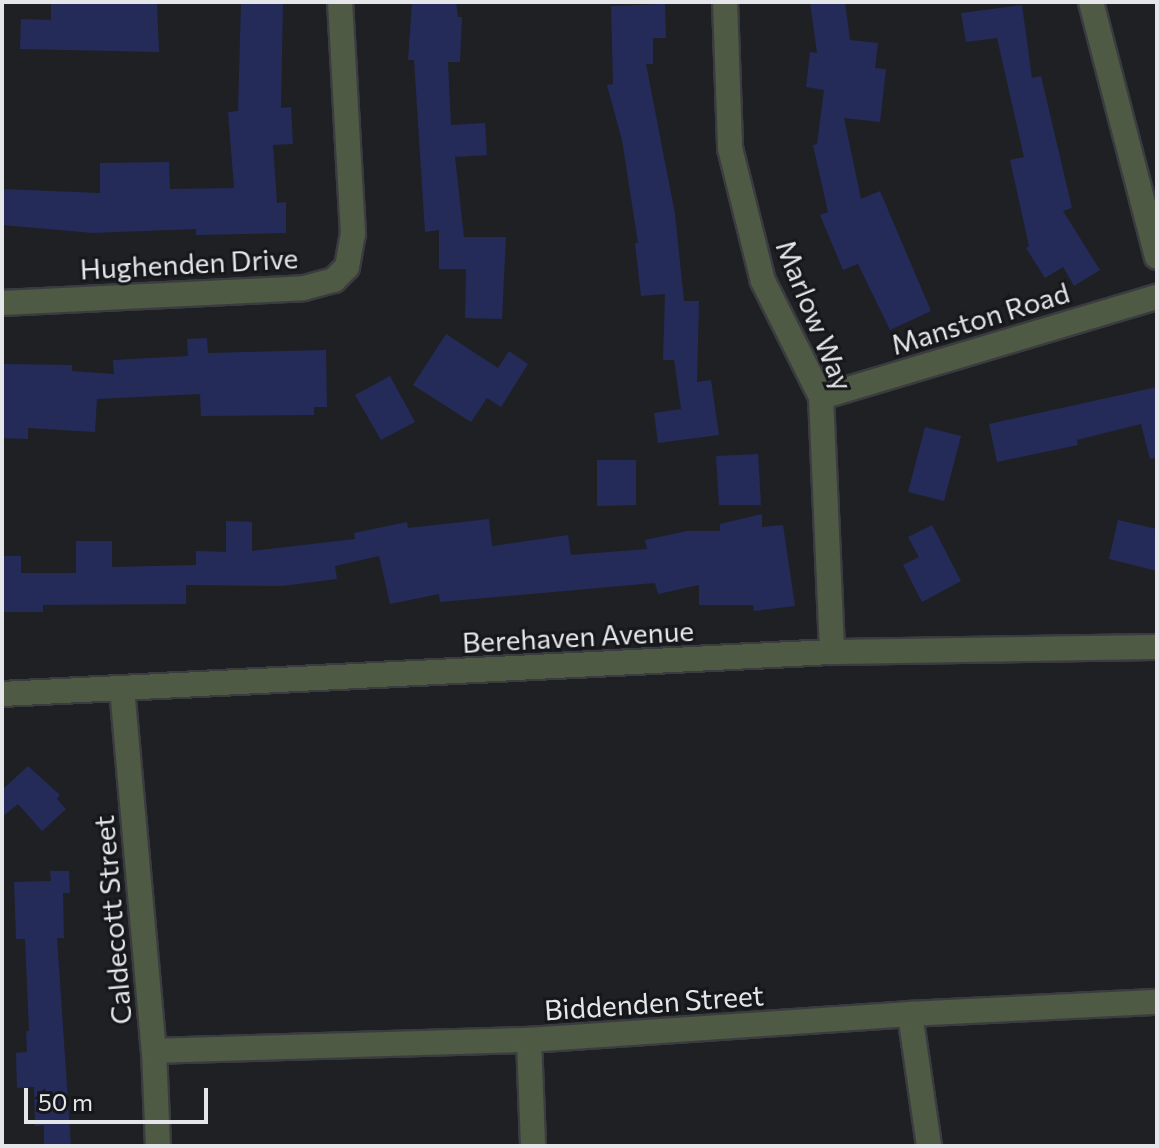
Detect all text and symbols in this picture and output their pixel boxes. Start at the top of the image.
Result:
street label: Marlow Way [770,235,860,395]
street label: Hughenden Drive [79,241,299,285]
street label: Manston Road [887,275,1073,361]
street label: Berehaven Avenue [461,613,695,659]
street label: Caldecott Street [86,814,138,1026]
street label: Biddenden Street [543,978,765,1026]
scale bar [28,1072,212,1122]
text: 50 m [38,1087,93,1116]

